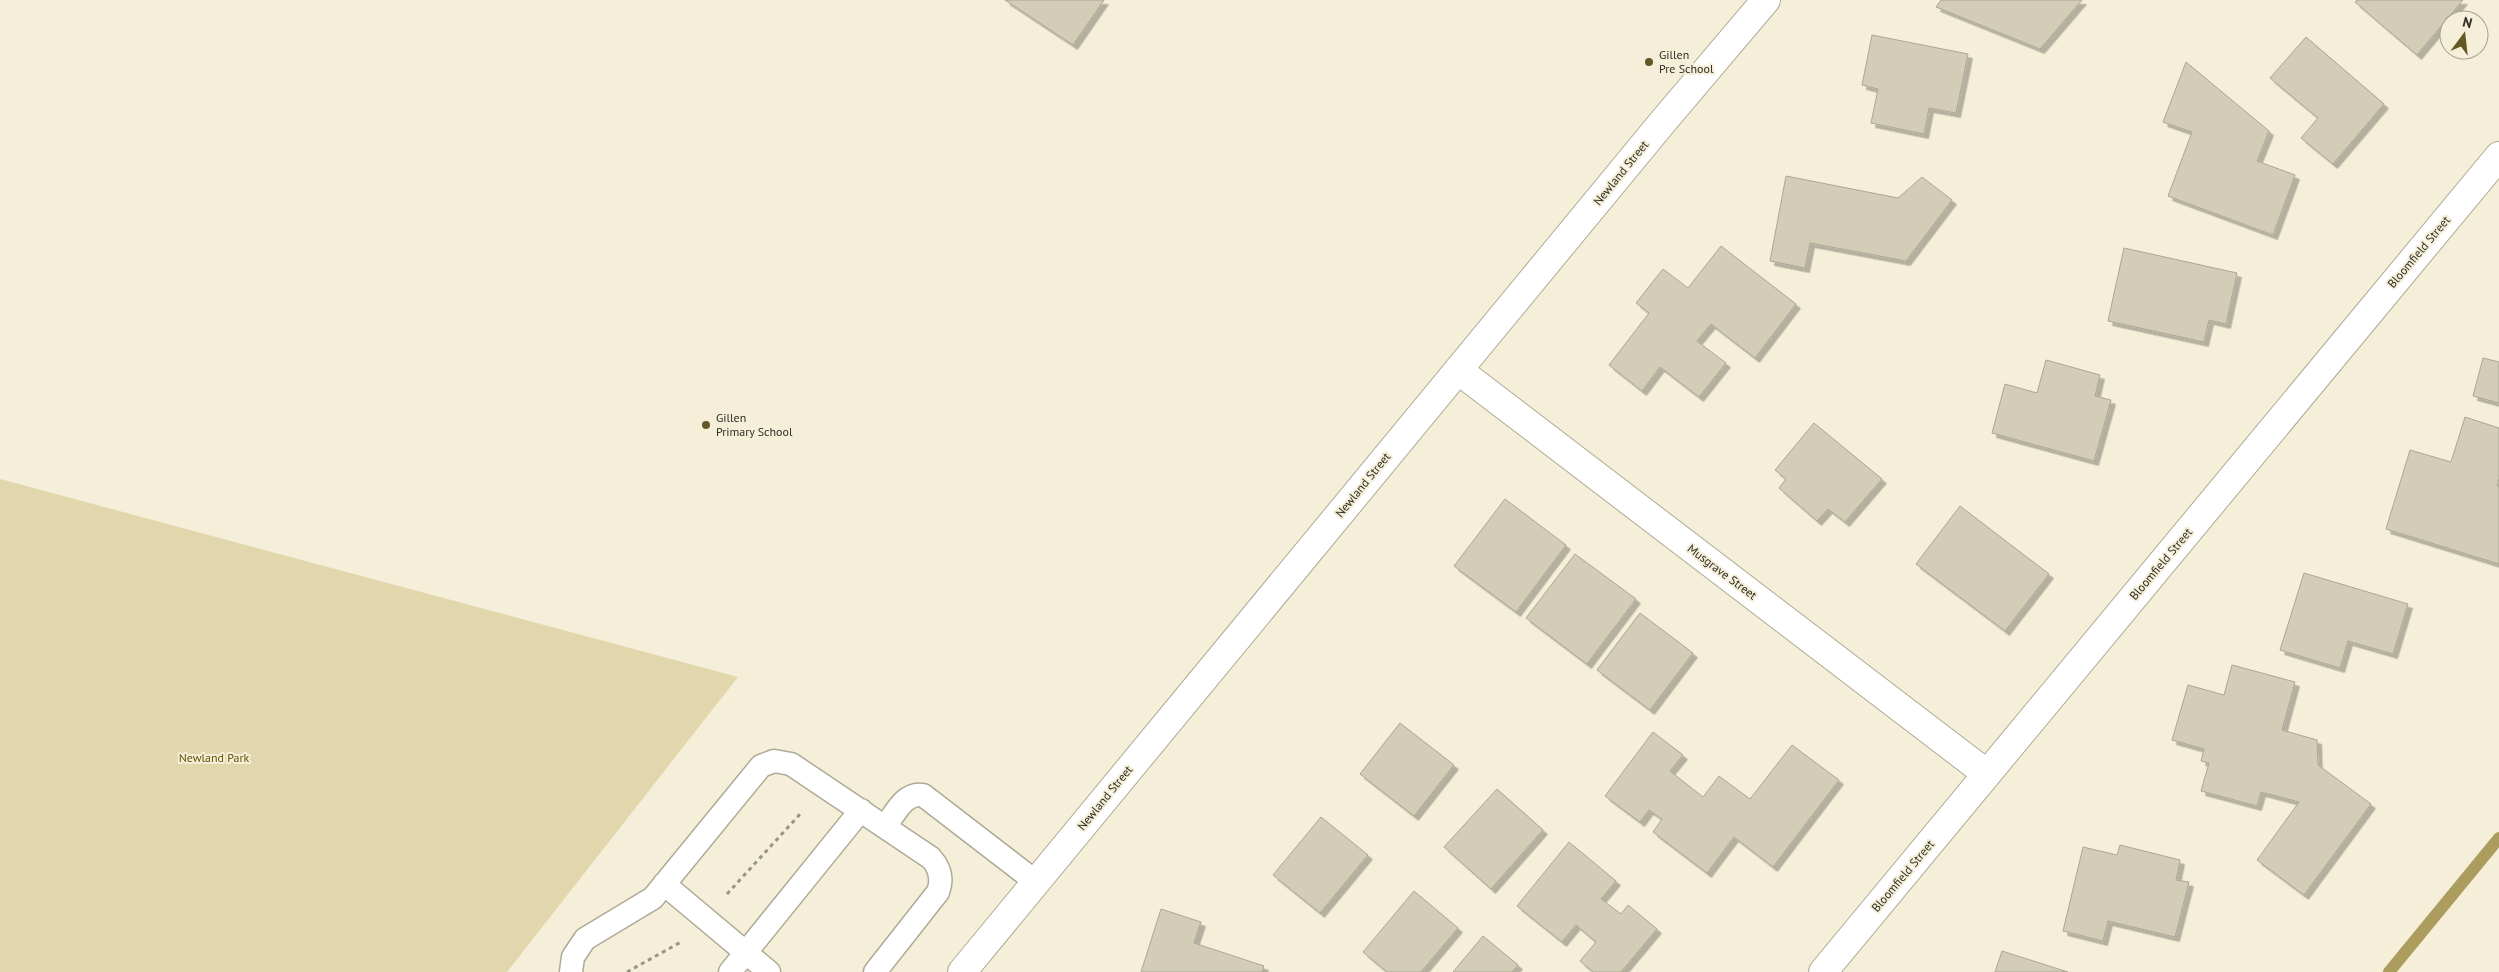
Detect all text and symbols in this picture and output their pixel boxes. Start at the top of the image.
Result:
north arrow [2439,10,2489,60]
text: N [2461,13,2474,32]
place label: Gillen Pre School [1659,47,1714,76]
marker: Gillen Pre School [1643,56,1655,68]
street label: Newland Street [1590,137,1651,208]
street label: Bloomfield Street [2384,213,2453,291]
place label: Gillen Primary School [716,410,793,439]
marker: Gillen Primary School [700,419,712,431]
street label: Newland Street [1332,449,1393,520]
street label: Bloomfield Street [2126,525,2195,603]
street label: Musgrave Street [1685,541,1760,603]
park label: Newland Park [179,750,250,765]
street label: Newland Street [1074,762,1135,833]
street label: Bloomfield Street [1868,837,1937,915]

